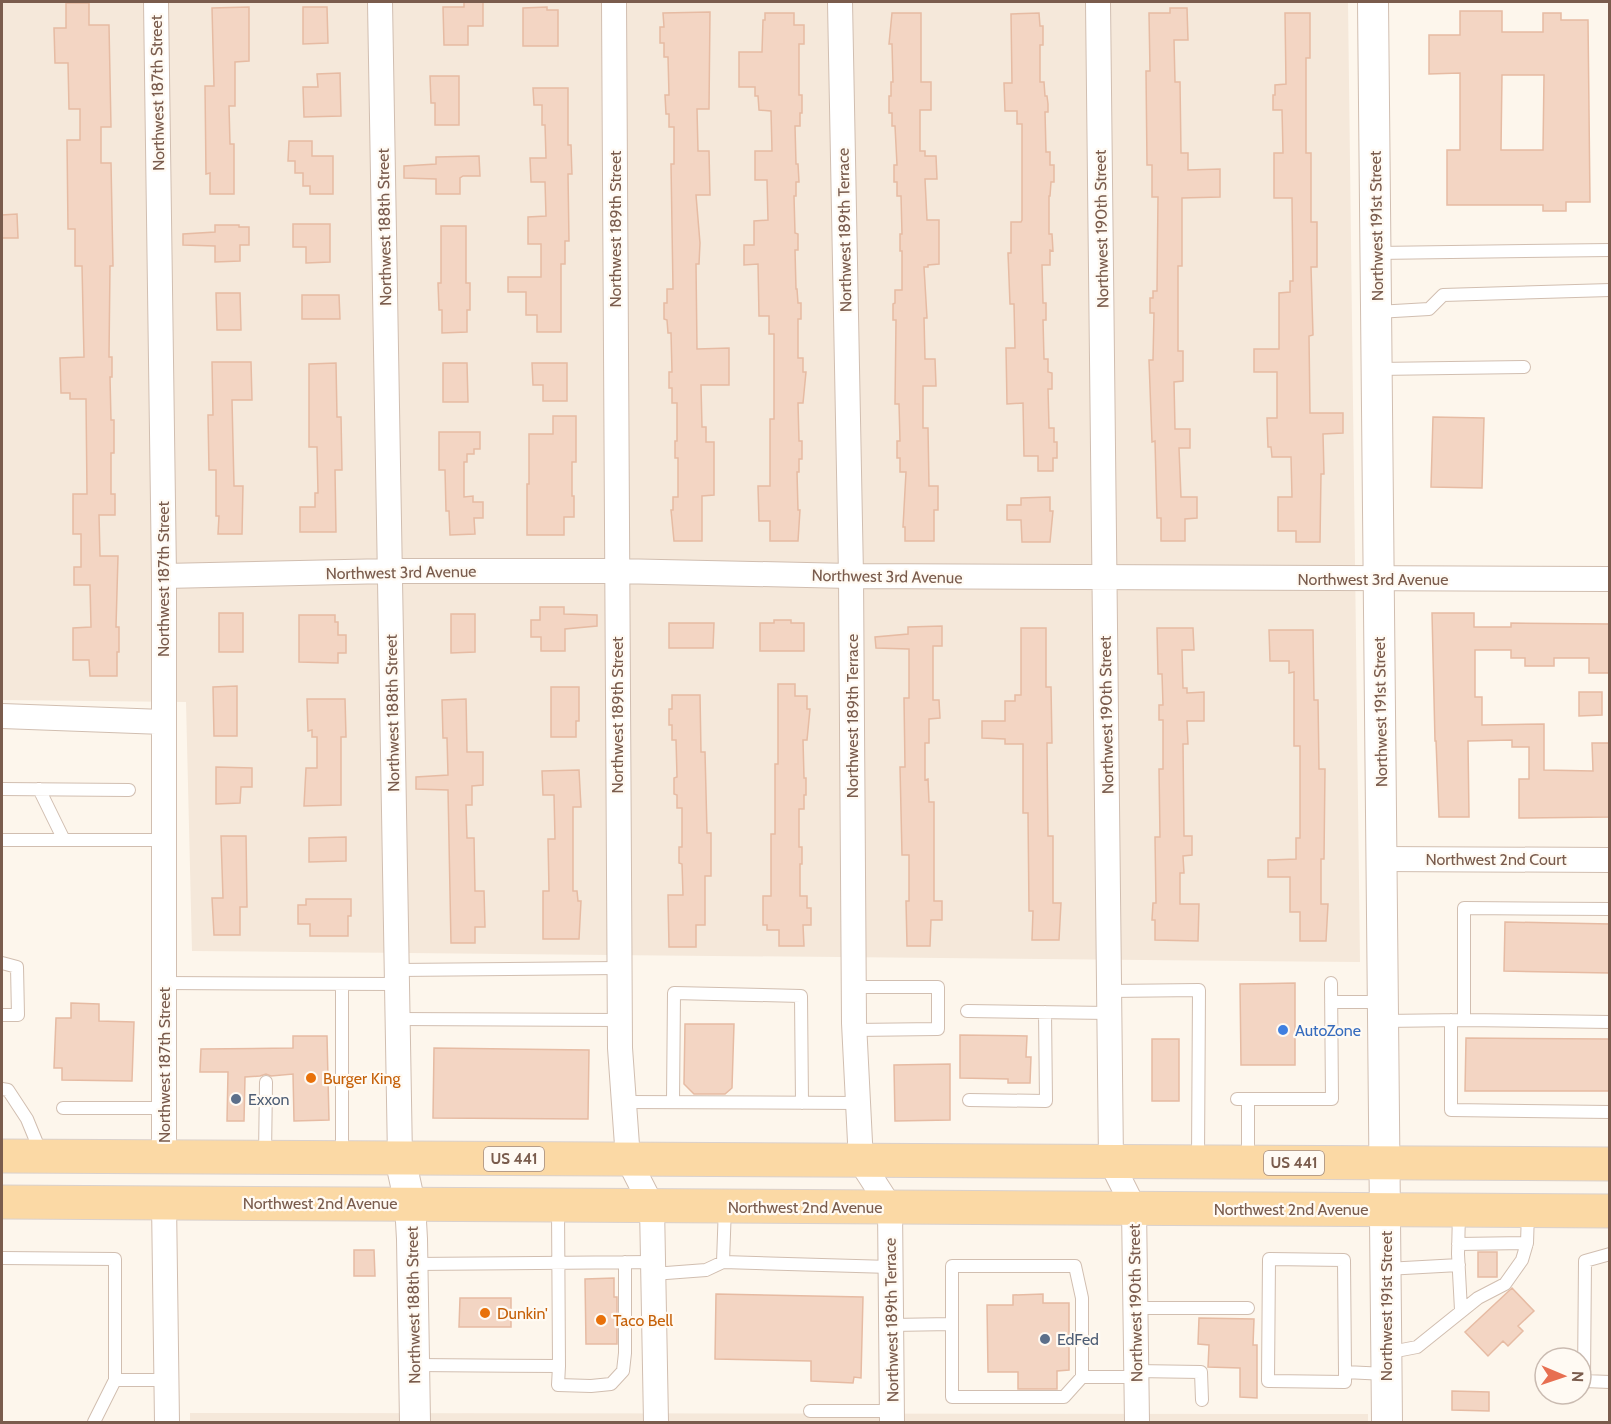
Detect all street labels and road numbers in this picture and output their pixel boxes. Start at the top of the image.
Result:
street label: Northwest 187th Street [147,14,168,171]
street label: Northwest 188th Street [374,147,395,306]
street label: Northwest 189th Terrace [834,148,855,312]
street label: Northwest 190th Street [1091,149,1112,308]
street label: Northwest 189th Street [606,150,625,307]
street label: Northwest 191st Street [1366,150,1387,301]
street label: Northwest 187th Street [154,500,173,657]
street label: Northwest 3rd Avenue [325,562,477,583]
street label: Northwest 3rd Avenue [811,566,963,587]
street label: Northwest 3rd Avenue [1298,570,1448,589]
street label: Northwest 188th Street [382,633,403,792]
street label: Northwest 189th Terrace [843,634,862,798]
street label: Northwest 190th Street [1096,635,1117,794]
street label: Northwest 189th Street [608,636,627,793]
street label: Northwest 191st Street [1370,636,1391,787]
street label: Northwest 2nd Court [1425,850,1567,869]
street label: Northwest 187th Street [155,986,174,1143]
road number: US 441 [484,1147,544,1171]
road number: US 441 [1264,1151,1324,1175]
street label: Northwest 2nd Avenue [243,1194,397,1213]
street label: Northwest 2nd Avenue [728,1198,882,1217]
street label: Northwest 2nd Avenue [1214,1200,1368,1219]
street label: Northwest 190th Street [1125,1223,1146,1382]
street label: Northwest 188th Street [403,1225,424,1384]
street label: Northwest 191st Street [1377,1230,1396,1381]
street label: Northwest 189th Terrace [881,1238,902,1402]

